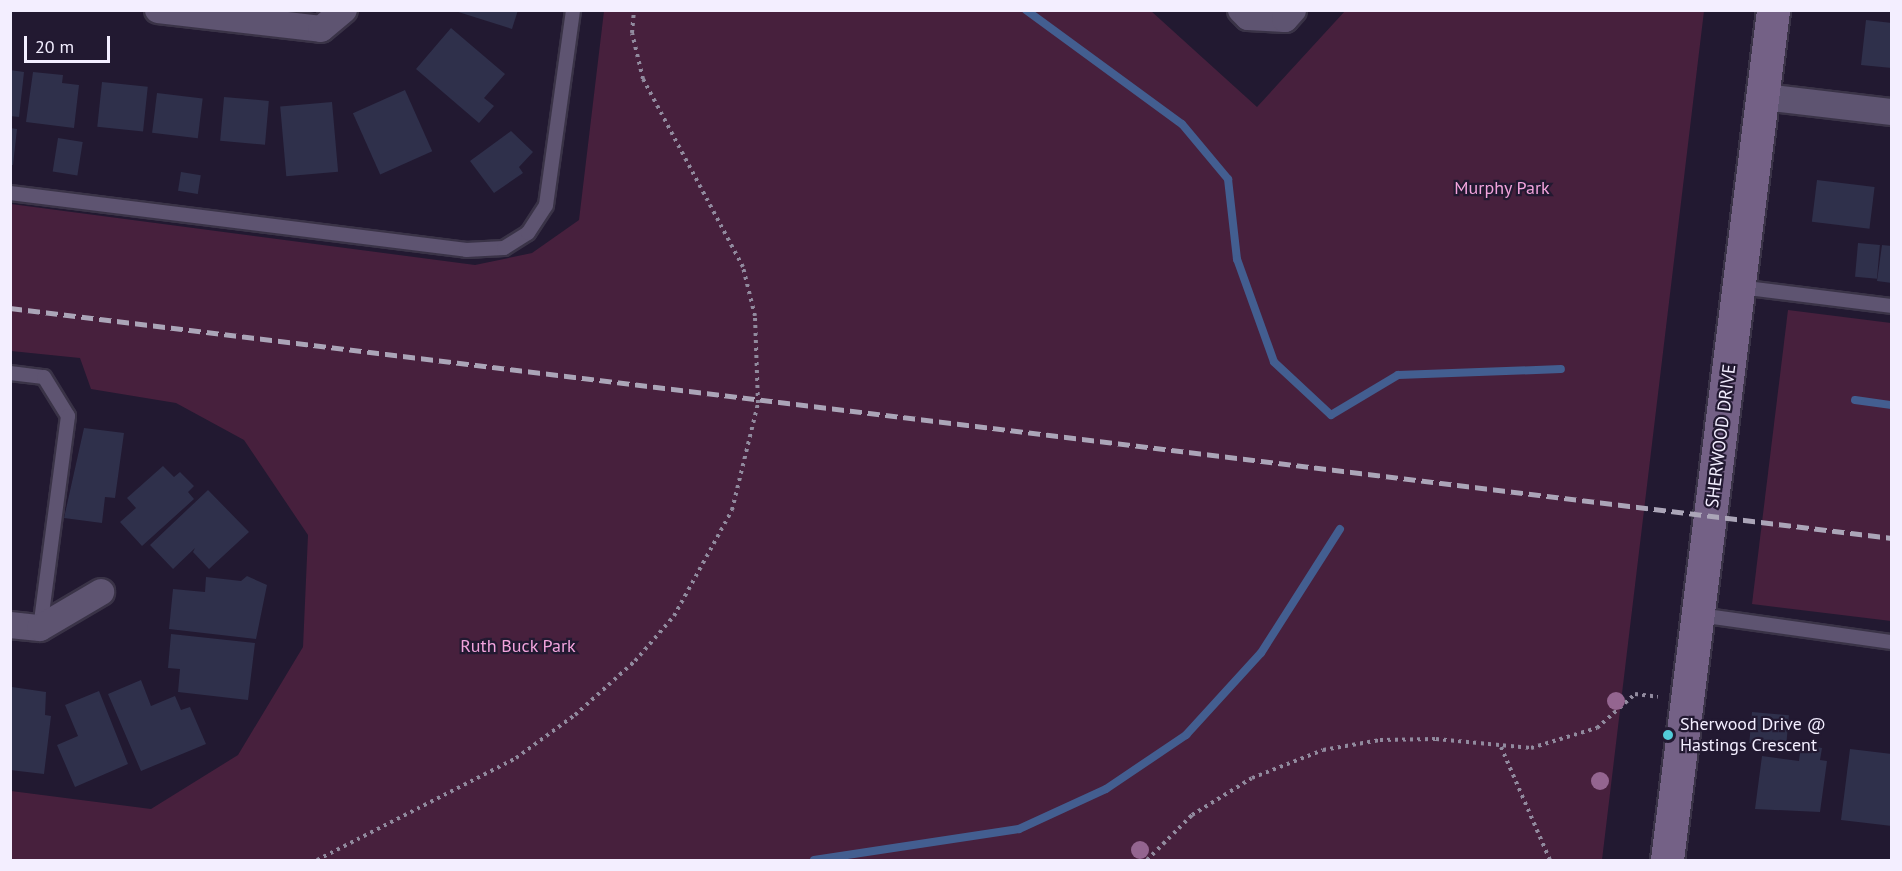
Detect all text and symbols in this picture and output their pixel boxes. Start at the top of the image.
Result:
scale bar [27,24,112,62]
text: 20 m [35,35,74,58]
park label: Murphy Park [1454,177,1550,199]
street label: SHERWOOD DRIVE [1701,363,1741,509]
park label: Ruth Buck Park [460,635,576,657]
place label: Sherwood Drive @ Hastings Crescent [1680,714,1826,756]
marker: Sherwood Drive @ Hastings Crescent [1661,728,1675,742]

